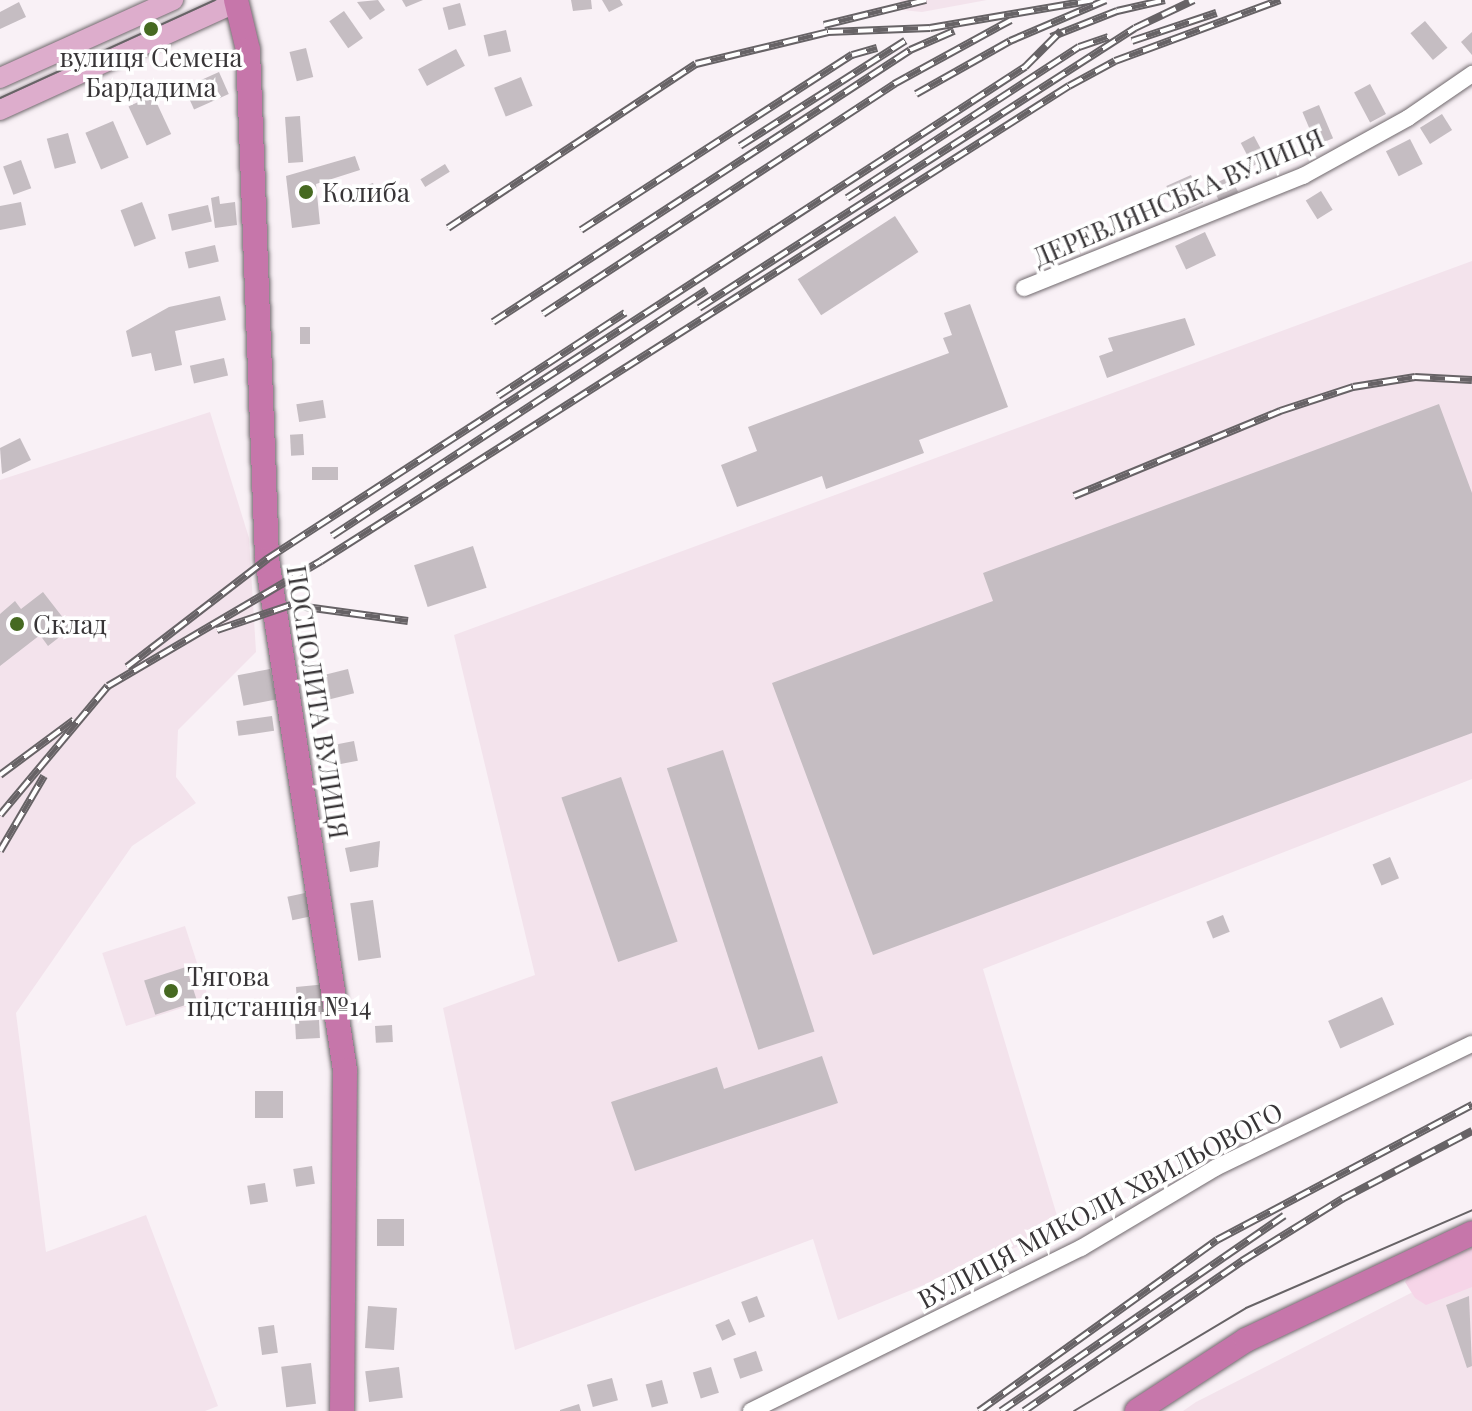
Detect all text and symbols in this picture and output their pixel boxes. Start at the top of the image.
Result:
marker: вулиця Семена Бардадима [142,20,160,38]
place label: вулиця Семена Бардадима [59,41,243,102]
street label: ДЕРЕВЛЯНСЬКА ВУЛИЦЯ [1028,122,1328,272]
place label: Колиба [322,176,410,208]
marker: Колиба [297,183,315,201]
street label: ПОСПОЛИТА ВУЛИЦЯ [281,563,355,841]
place label: Склад [33,608,107,640]
marker: Склад [8,615,26,633]
place label: Тягова пiдстанцiя №14 [187,960,372,1022]
marker: Тягова пiдстанцiя №14 [162,982,180,1000]
street label: ВУЛИЦЯ МИКОЛИ ХВИЛЬОВОГО [912,1095,1288,1315]

